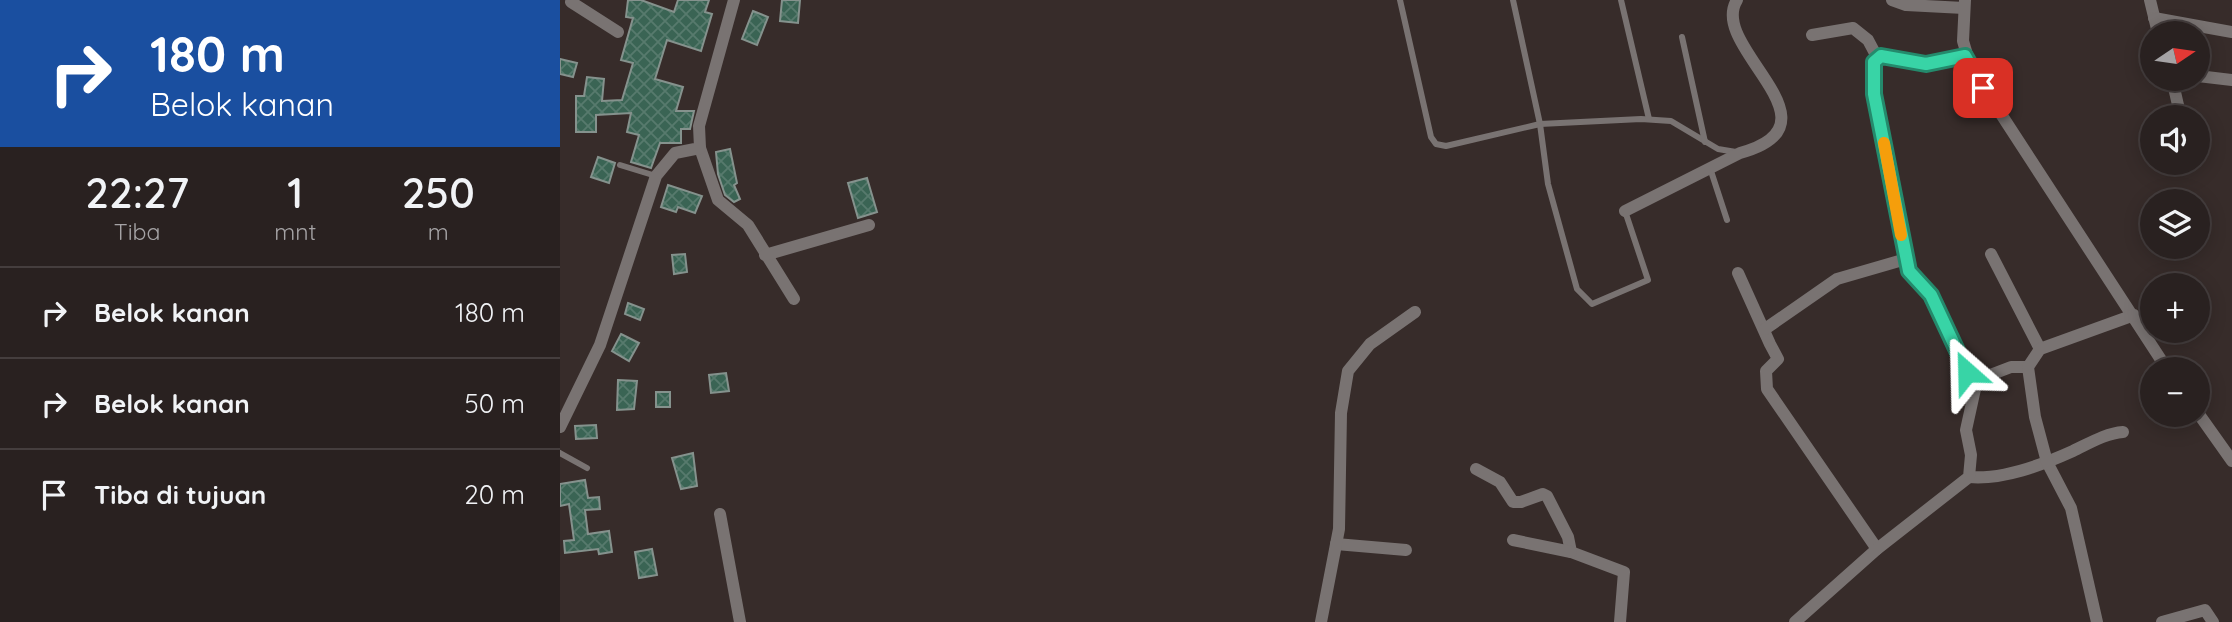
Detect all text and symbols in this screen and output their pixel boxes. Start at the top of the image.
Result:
north arrow [2140,21,2210,91]
map controls [2140,21,2210,427]
text: 180 m [150,23,285,84]
icon: right [35,28,126,119]
pin [1953,58,2013,118]
icon: arrive [1964,69,2002,107]
text: Belok kanan [150,84,334,124]
button: sound [2140,105,2210,175]
text: 22:27 [85,166,189,219]
text: 1 [287,166,303,219]
text: 250 [402,166,475,219]
button: layers [2140,189,2210,259]
text: Tiba [114,217,160,246]
text: mnt [274,217,316,246]
text: m [428,217,449,246]
button: + [2140,273,2210,343]
icon: right [35,294,73,332]
text: Belok kanan [94,296,250,329]
text: 180 m [455,296,525,329]
position arrow [1930,335,2004,409]
button: − [2140,357,2210,427]
icon: right [35,385,73,423]
text: Belok kanan [94,387,250,420]
text: 50 m [465,387,525,420]
icon: arrive [35,476,73,514]
text: Tiba di tujuan [94,478,266,511]
text: 20 m [464,478,525,511]

